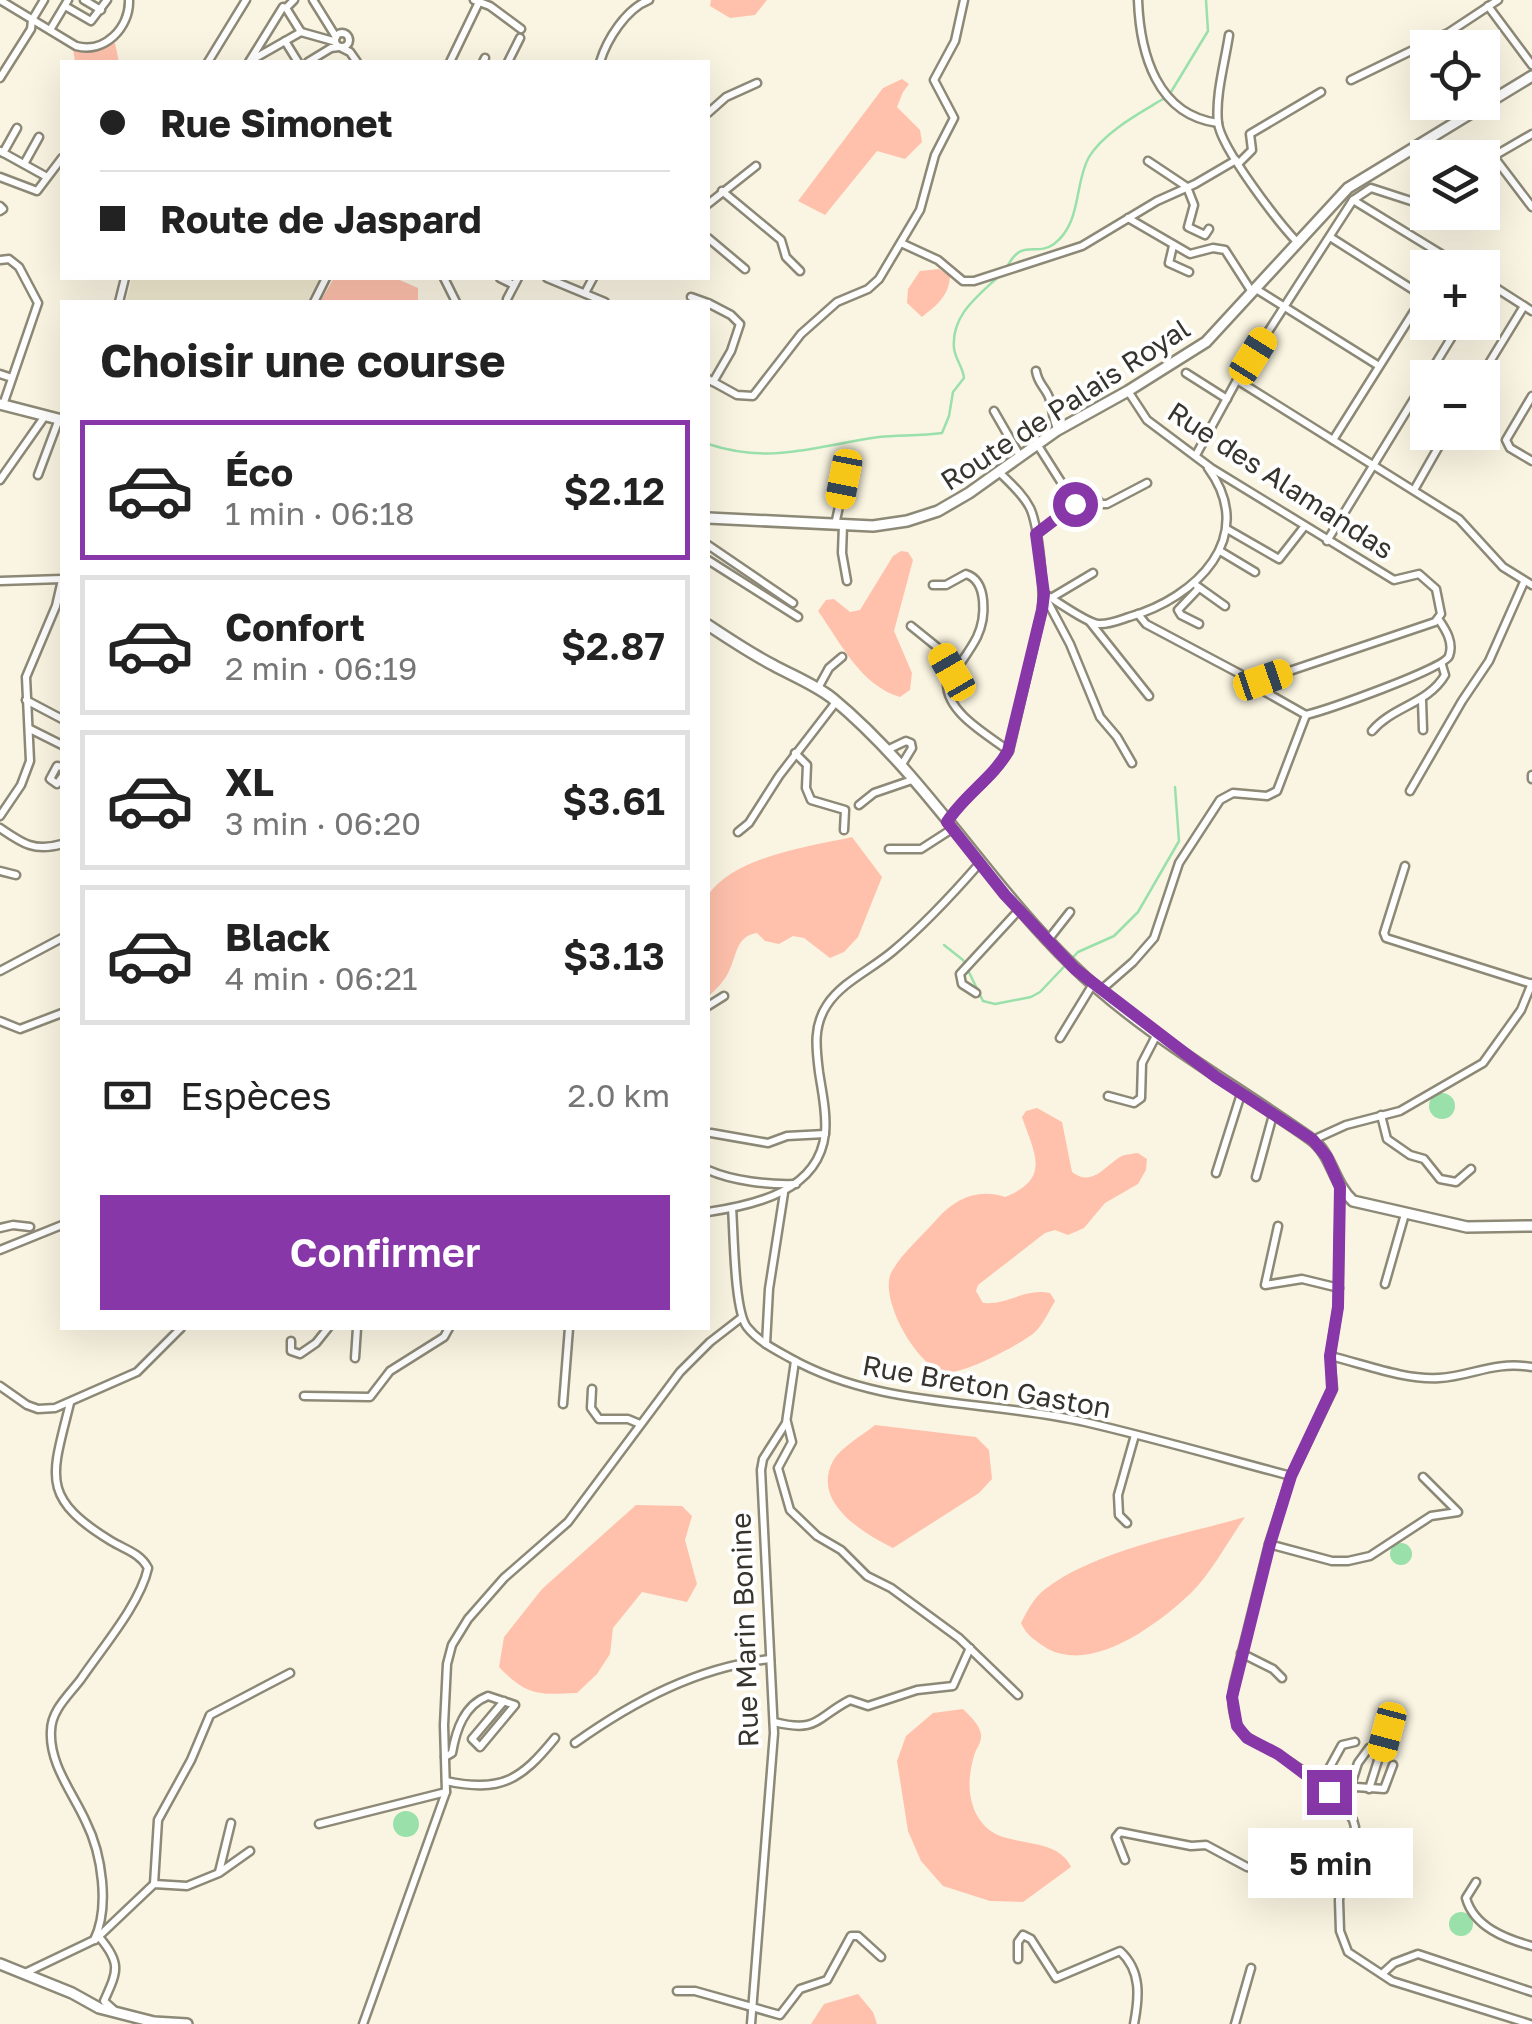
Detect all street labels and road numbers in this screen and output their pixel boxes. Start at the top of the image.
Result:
street label: Route de Palais Royal [934,311,1196,497]
street label: Rue des Alamandas [1162,395,1400,565]
street label: Rue Breton Gaston [860,1348,1114,1424]
street label: Rue Marin Bonine [723,1512,765,1748]

